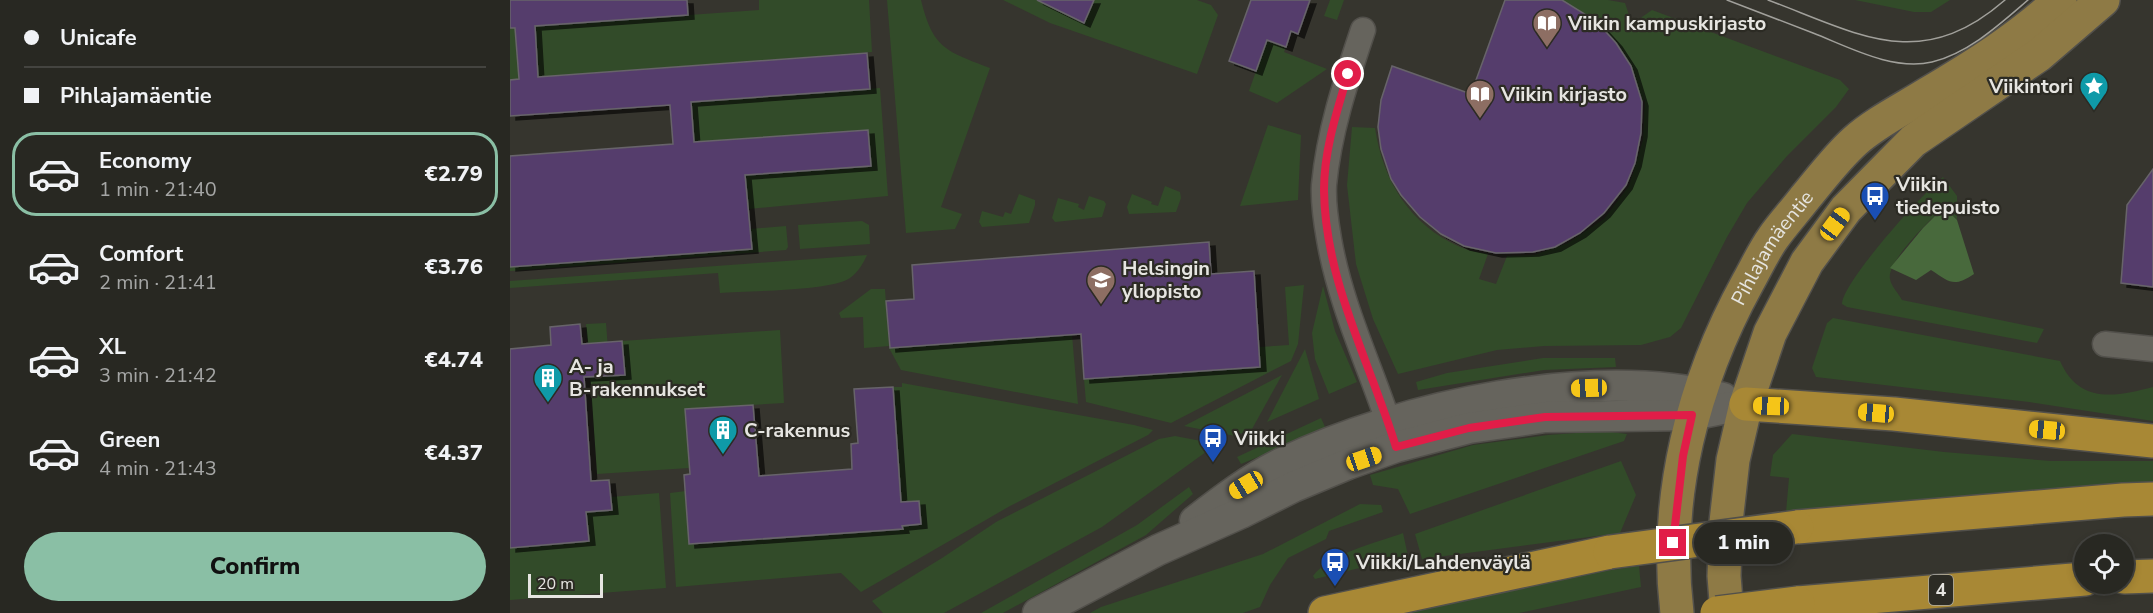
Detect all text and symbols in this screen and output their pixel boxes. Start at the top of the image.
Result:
library icon: Viikin kampuskirjasto [1531,7,1563,49]
place label: Viikin kampuskirjasto [1567,10,1766,37]
text: Unicafe [60,23,137,53]
route start [1334,60,1361,87]
place icon: Viikintori [2078,70,2110,112]
place label: Viikintori [1988,73,2073,100]
library icon: Viikin kirjasto [1464,78,1496,120]
text: Pihlajamäentie [60,81,212,111]
place label: Viikin kirjasto [1500,81,1627,108]
text: Economy [99,146,191,176]
icon: car [27,147,81,201]
text: €2.79 [424,159,483,189]
place label: Viikin tiedepuisto [1895,171,2000,221]
text: 1 min · 21:40 [99,176,217,203]
bus stop icon: Viikin tiedepuisto [1859,180,1891,222]
street label: Pihlajamäentie [1725,184,1819,310]
car [1817,204,1853,244]
text: Comfort [99,239,183,269]
icon: car [27,240,81,294]
text: €3.76 [424,252,483,282]
place label: Helsingin yliopisto [1121,255,1210,305]
school or university icon: Helsingin yliopisto [1085,264,1117,306]
text: 2 min · 21:41 [99,269,217,296]
text: XL [99,332,126,362]
icon: car [27,333,81,387]
text: €4.74 [424,345,483,375]
place label: A- ja B-rakennukset [569,353,706,403]
text: 3 min · 21:42 [99,362,217,389]
building icon: A- ja B-rakennukset [532,362,564,404]
car [1571,378,1607,398]
car [1753,396,1789,416]
car [1857,402,1895,424]
building icon: C-rakennus [707,414,739,456]
place label: C-rakennus [744,417,851,444]
car [2028,419,2066,441]
bus stop icon: Viikki [1197,422,1229,464]
text: Green [99,425,160,455]
place label: Viikki [1233,425,1285,452]
icon: car [27,426,81,480]
text: €4.37 [424,438,483,468]
car [1344,445,1384,473]
text: 4 min · 21:43 [99,455,217,482]
car [1226,468,1266,502]
callout: 1 min [1694,522,1793,564]
route end [1659,529,1686,556]
text: 1 min [1717,529,1770,556]
button: Confirm [24,532,486,601]
map controls [2074,534,2134,594]
button: locate [2074,534,2134,594]
bus stop icon: Viikki/Lahdenväylä [1319,546,1351,588]
place label: Viikki/Lahdenväylä [1355,549,1531,576]
scale bar [528,571,603,598]
text: 20 m [537,573,574,595]
road number: 4 [1929,575,1953,605]

